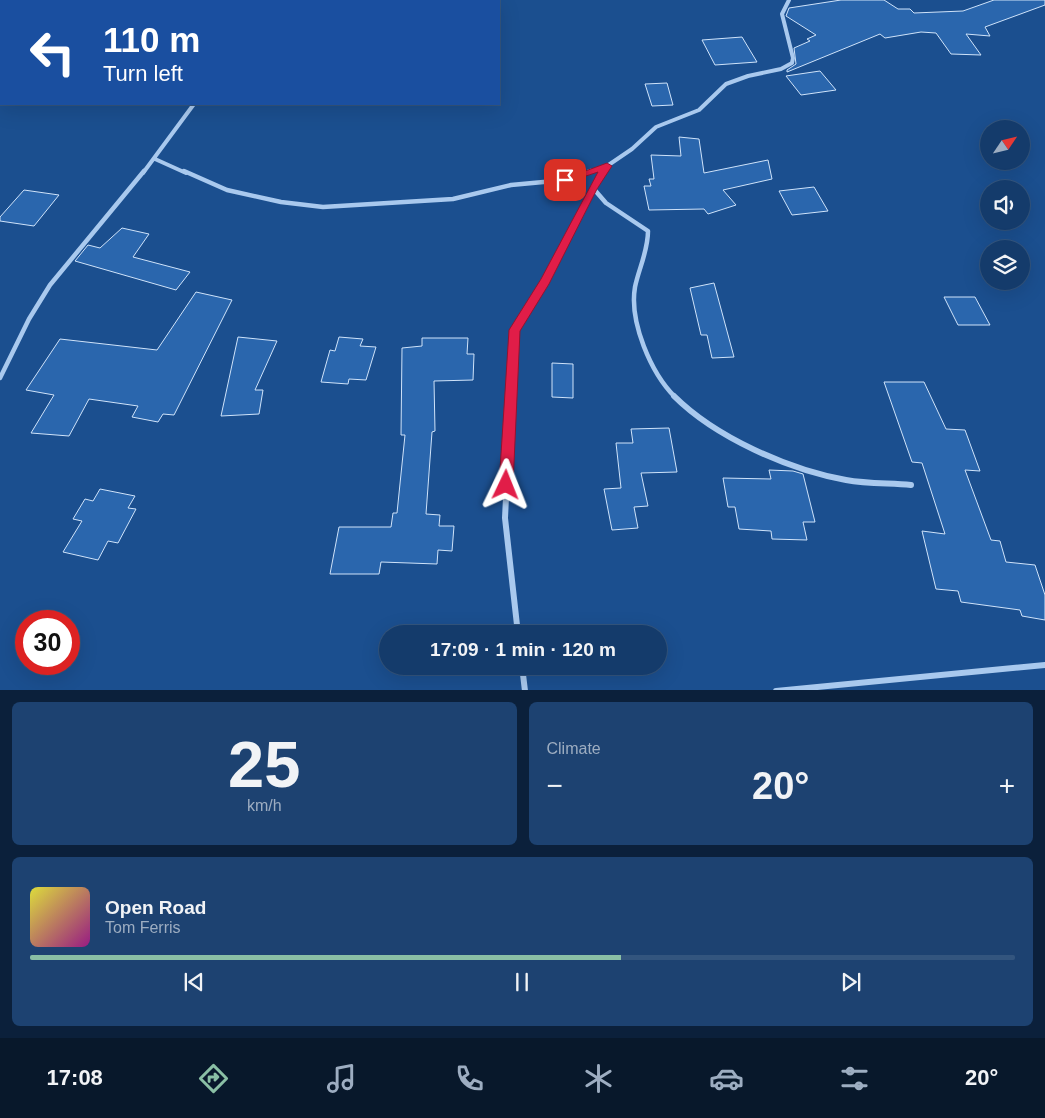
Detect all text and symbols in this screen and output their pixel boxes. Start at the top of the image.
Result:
icon: left [20,20,85,85]
text: 110 m [103,20,200,59]
text: Turn left [103,61,183,86]
north arrow [980,120,1030,170]
map controls [980,120,1030,290]
pin [544,159,586,201]
icon: arrive [551,166,579,194]
button: sound [980,180,1030,230]
button: layers [980,240,1030,290]
position arrow [479,458,531,510]
speed limit sign: 30 [15,610,80,675]
text: 17:09 · 1 min · 120 m [430,639,616,660]
text: 25 [228,728,300,801]
text: Climate [547,740,601,757]
text: 20° [752,765,809,807]
text: − [547,770,563,801]
text: + [999,770,1015,801]
text: km/h [247,797,282,814]
text: Open Road [105,897,206,918]
text: Tom Ferris [105,919,181,936]
icon: previous [180,968,208,996]
icon: pause [508,968,536,996]
icon: next [837,968,865,996]
icon: directions [196,1061,231,1096]
icon: music [324,1061,359,1096]
icon: phone [452,1061,487,1096]
icon: climate [581,1061,616,1096]
icon: car [709,1061,744,1096]
icon: filters [837,1061,872,1096]
text: 17:08 [47,1065,103,1090]
text: 20° [965,1065,998,1090]

